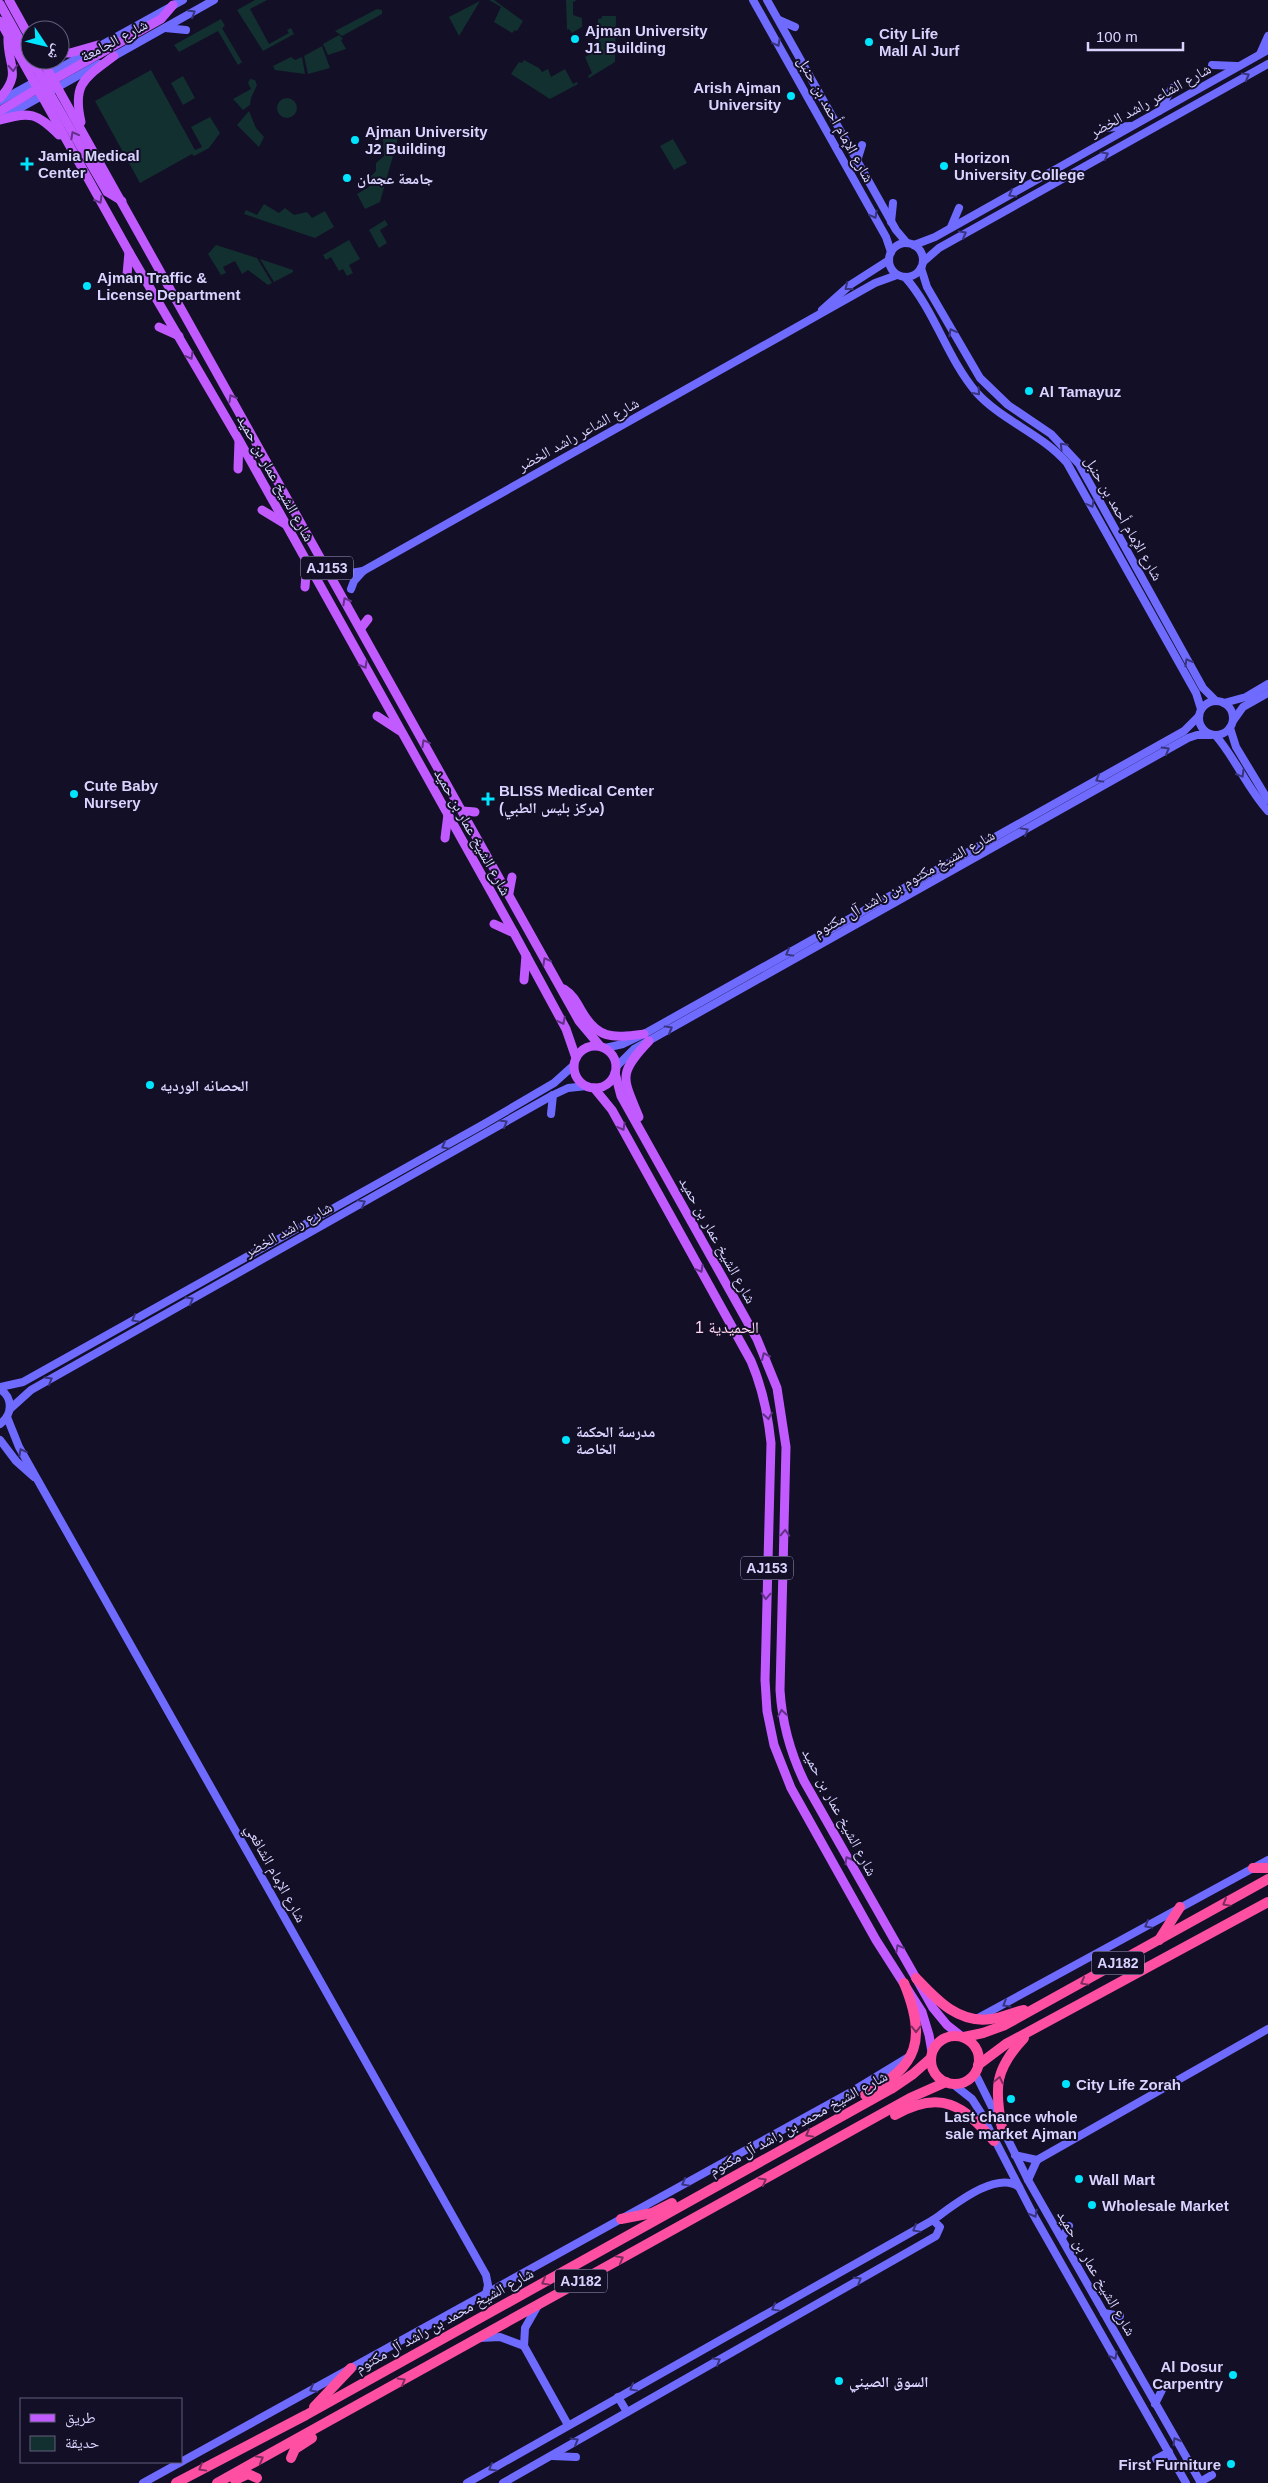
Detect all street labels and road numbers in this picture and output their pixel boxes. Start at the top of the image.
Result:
street label: شارع الجامعة [78,15,151,66]
street label: شارع الإمام أحمد بن حنبل [793,53,878,186]
street label: شارع الشاعر راشد الخضر [1086,60,1215,143]
street label: شارع الشاعر راشد الخضر [514,394,643,477]
street label: شارع الشيخ عمار بن حميد [232,412,318,545]
street label: شارع الإمام أحمد بن حنبل [1080,453,1167,584]
road number: AJ153 [301,556,353,580]
street label: شارع الشيخ عمار بن حميد [429,766,515,899]
street label: شارع الشيخ مكتوم بن راشد آل مكتوم [811,826,999,942]
street label: شارع الشيخ عمار بن حميد [674,1174,760,1307]
street label: شارع راشد الخضر [240,1198,336,1262]
road number: AJ153 [741,1556,793,1580]
street label: شارع الشيخ عمار بن حميد [797,1745,881,1880]
street label: شارع الإمام الشافعي [239,1821,310,1927]
road number: AJ182 [1092,1952,1144,1975]
street label: شارع الشيخ محمد بن راشد آل مكتوم [706,2067,891,2181]
street label: شارع الشيخ عمار بن حميد [1052,2207,1140,2340]
street label: شارع الشيخ محمد بن راشد آل مكتوم [352,2264,537,2378]
road number: AJ182 [555,2270,607,2292]

